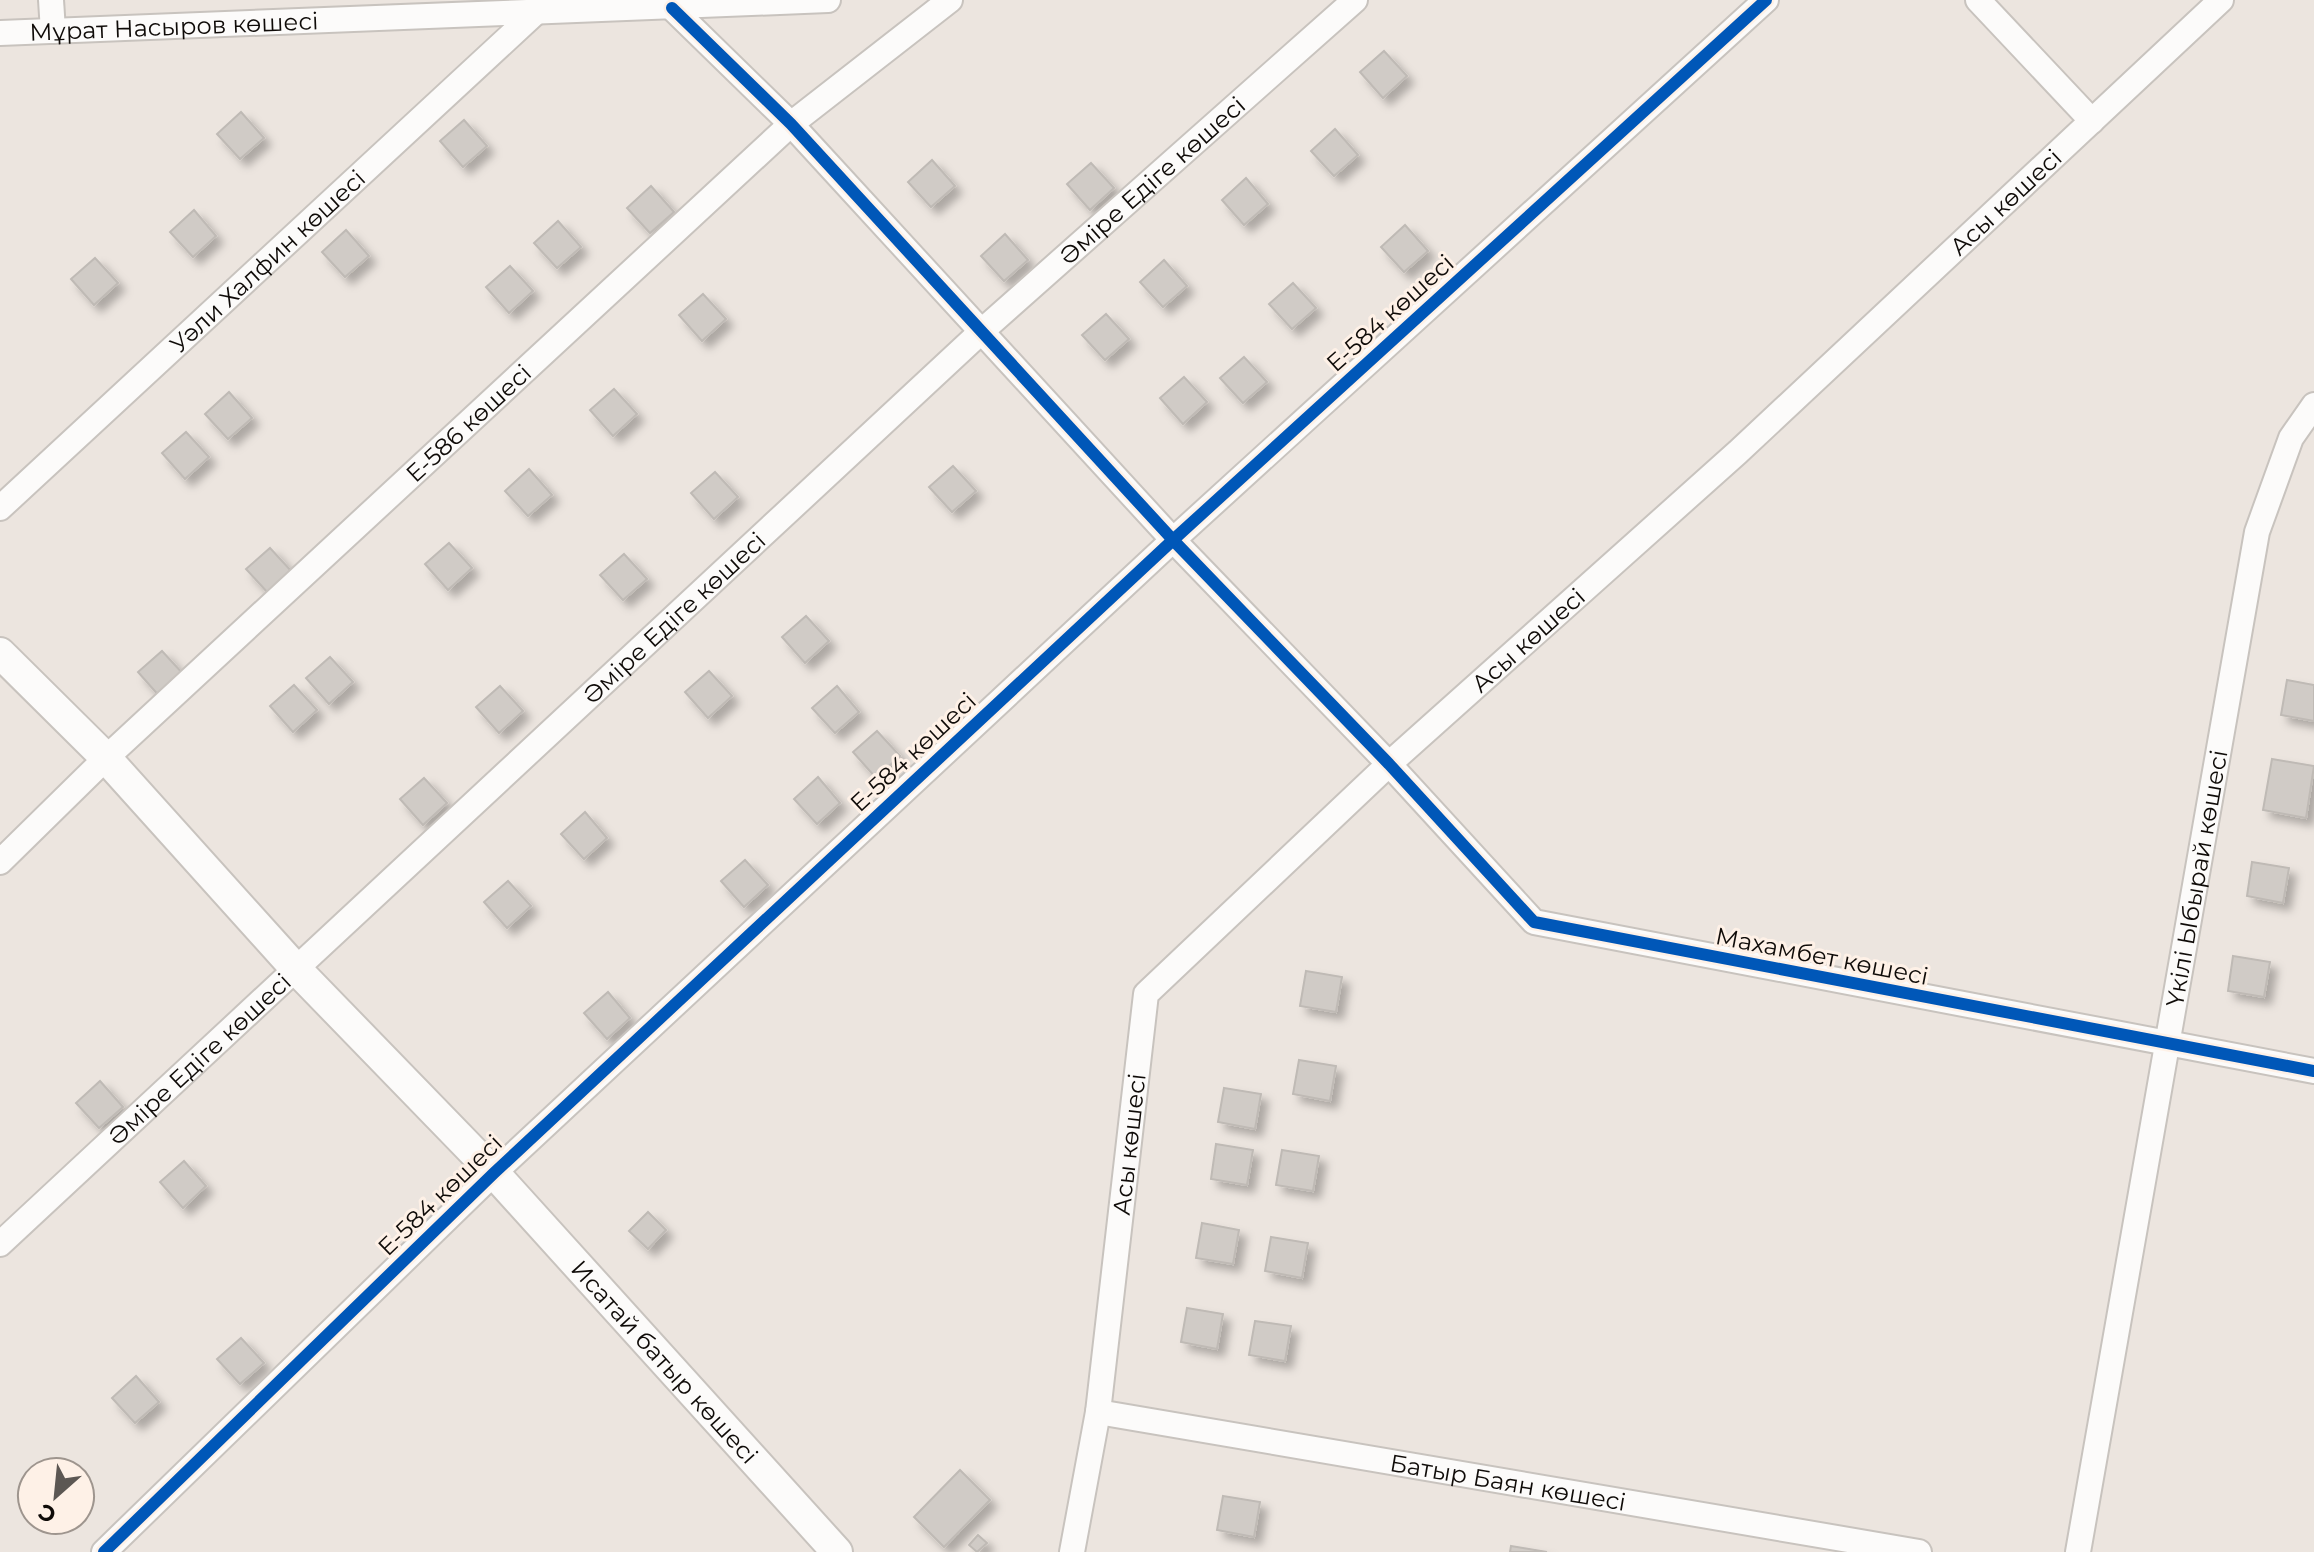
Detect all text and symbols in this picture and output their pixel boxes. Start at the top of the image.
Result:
street label: Мұрат Насыров көшесі [29,6,319,46]
street label: Әміре Едіге көшесі [1053,90,1251,270]
street label: Асы көшесі [1943,143,2067,261]
street label: Уәли Халфин көшесі [164,163,371,358]
street label: Е-584 көшесі [1320,248,1460,378]
street label: Е-586 көшесі [399,358,537,488]
street label: Әміре Едіге көшесі [576,526,771,710]
street label: Асы көшесі [1465,582,1591,698]
street label: Е-584 көшесі [844,686,982,818]
street label: Үкілі Ыбырай көшесі [2159,747,2233,1009]
street label: Махамбет көшесі [1713,921,1931,991]
street label: Әміре Едіге көшесі [102,967,297,1151]
street label: Асы көшесі [1106,1072,1151,1217]
street label: Е-584 көшесі [372,1128,508,1262]
street label: Исатай батыр көшесі [565,1254,764,1469]
street label: Батыр Баян көшесі [1388,1448,1628,1516]
north arrow [16,1456,96,1536]
text: С [34,1498,60,1529]

